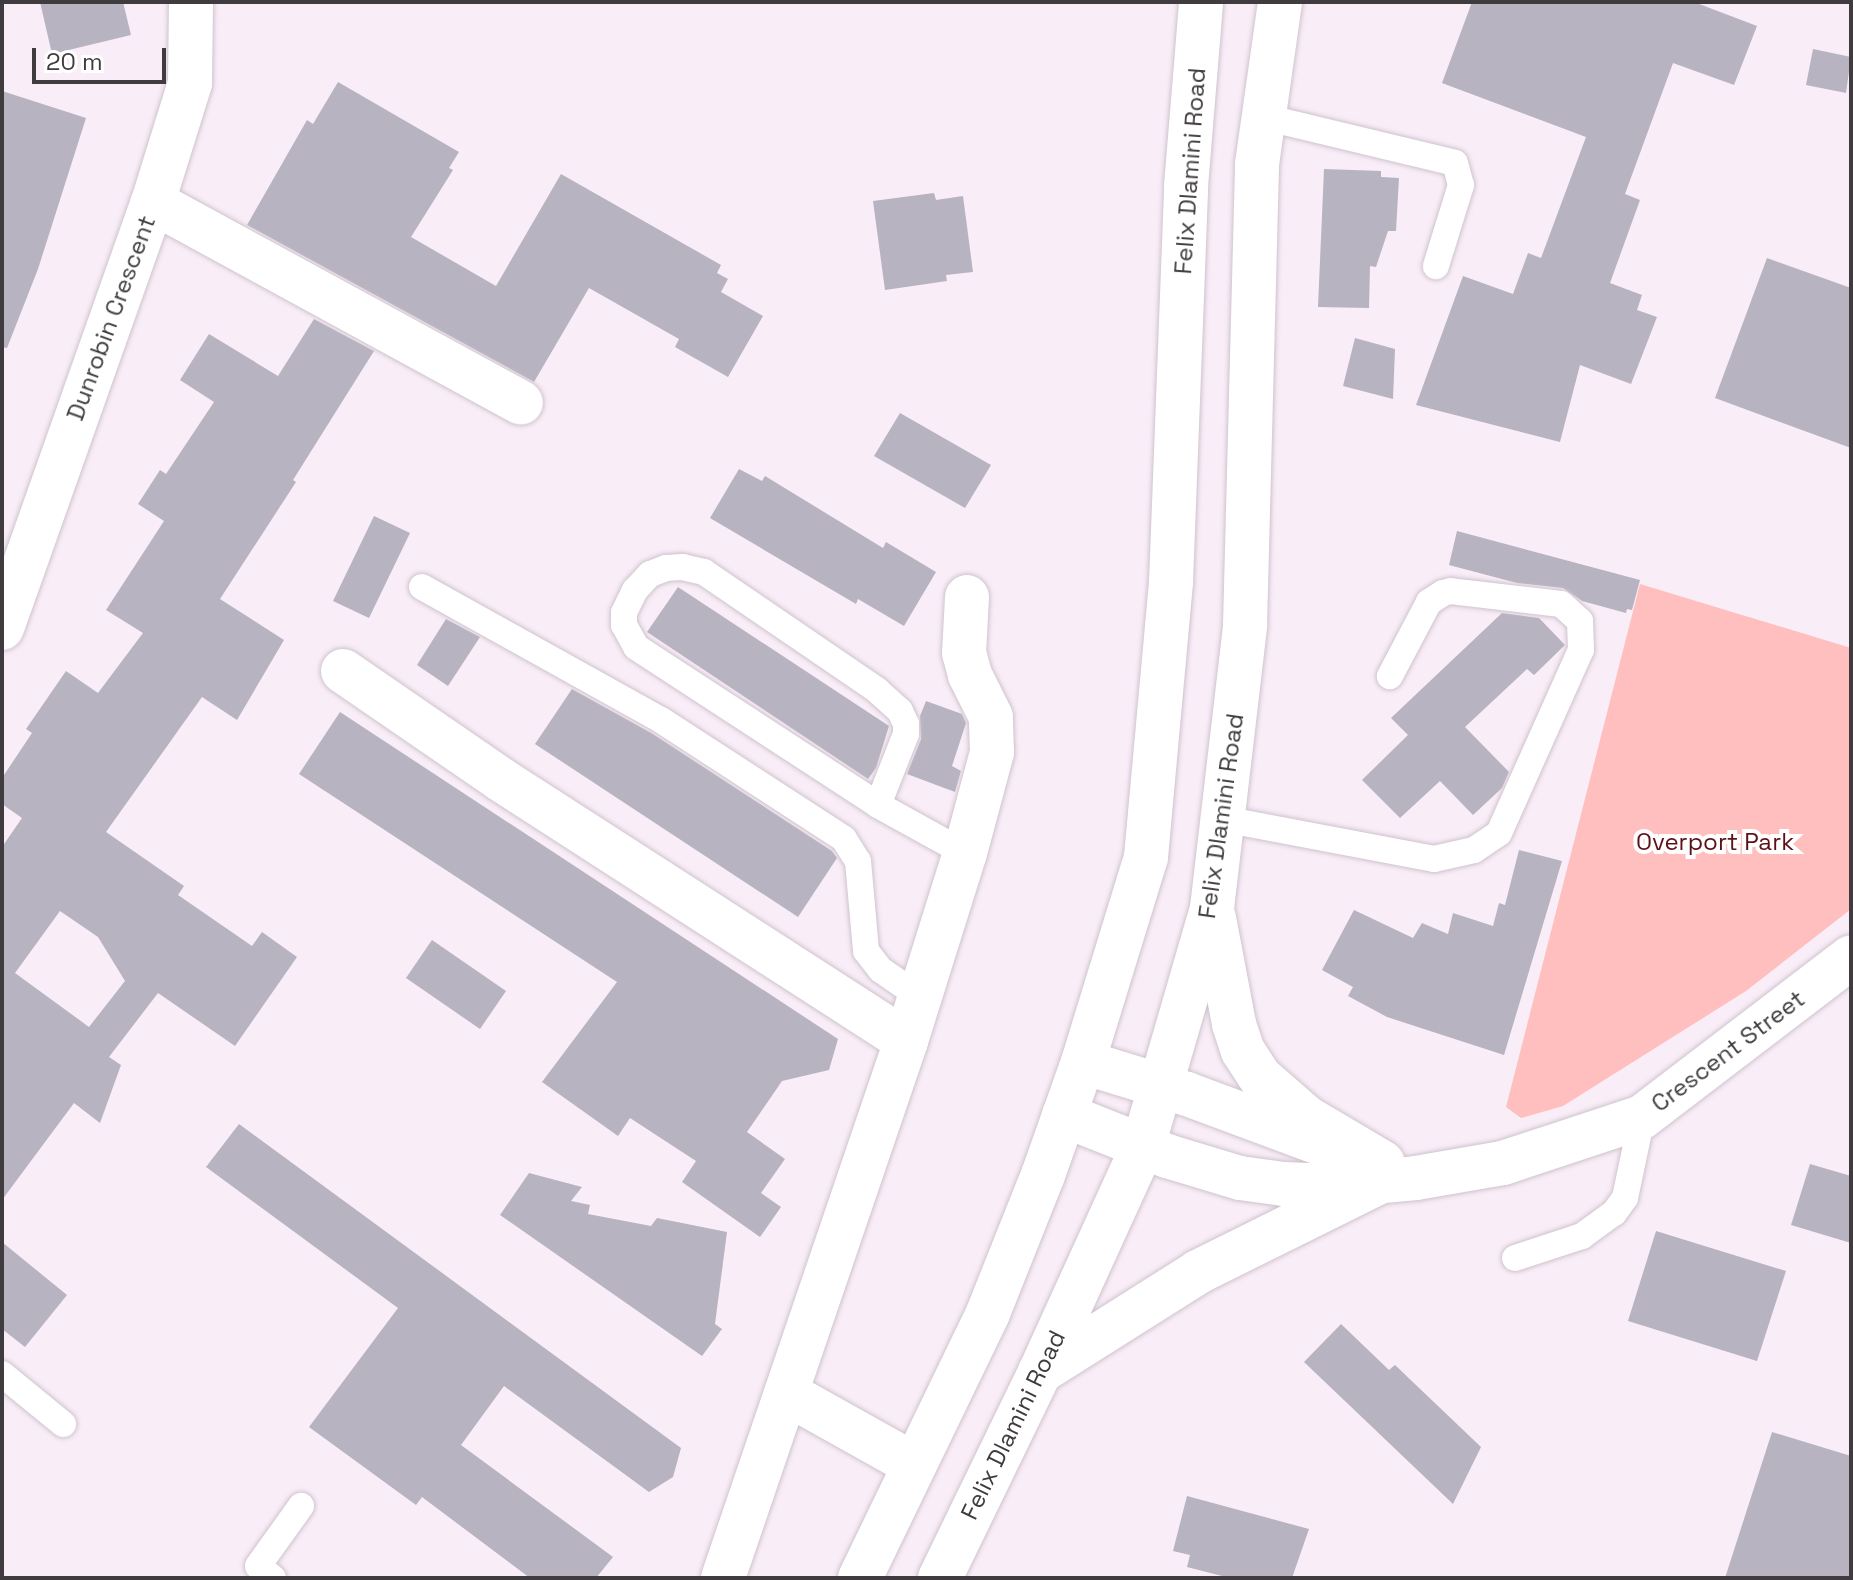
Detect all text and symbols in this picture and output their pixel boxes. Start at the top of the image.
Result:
scale bar [36,32,170,82]
text: 20 m [46,46,103,77]
street label: Felix Dlamini Road [1168,67,1212,275]
street label: Dunrobin Crescent [61,212,161,424]
street label: Felix Dlamini Road [1192,712,1250,920]
park label: Overport Park [1636,828,1794,856]
street label: Crescent Street [1646,984,1810,1118]
street label: Felix Dlamini Road [955,1326,1071,1524]

